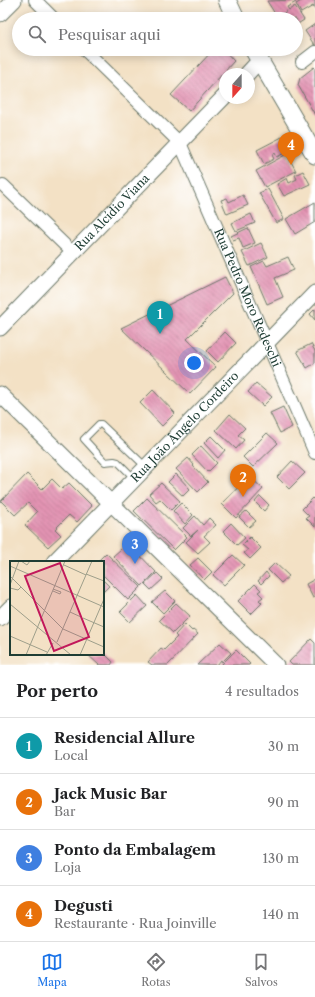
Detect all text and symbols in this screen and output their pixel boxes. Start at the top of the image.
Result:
search box [12,12,303,56]
icon: search [26,23,48,45]
text: Pesquisar aqui [58,25,161,44]
north arrow [219,68,255,104]
pin: 4 [278,132,304,165]
street label: Rua Alcídio Viana [71,170,153,254]
street label: Rua Pedro Moro Redeschi [211,226,285,369]
pin: 1 [147,301,173,334]
your location [184,353,204,373]
street label: Rua João Ângelo Cordeiro [127,368,242,485]
pin: 2 [230,464,256,497]
pin: 3 [122,531,148,564]
inset map [10,561,104,655]
text: Por perto [16,681,98,701]
text: 4 resultados [225,683,299,699]
text: Residencial Allure [54,728,195,747]
text: 1 [26,738,32,754]
text: 30 m [268,738,299,754]
text: Local [54,747,88,763]
text: Jack Music Bar [54,784,167,803]
text: 2 [25,794,33,810]
text: 90 m [268,794,299,810]
text: Bar [54,803,75,819]
text: Ponto da Embalagem [54,840,216,859]
text: 3 [25,850,33,866]
text: 130 m [263,850,299,866]
text: Loja [54,859,81,875]
text: Degusti [54,896,113,915]
text: 4 [25,906,33,922]
text: 140 m [262,906,299,922]
text: Restaurante · Rua Joinville [54,915,216,931]
tab: Mapa [37,951,67,989]
tab: Rotas [141,951,170,989]
tab: Salvos [245,951,278,989]

